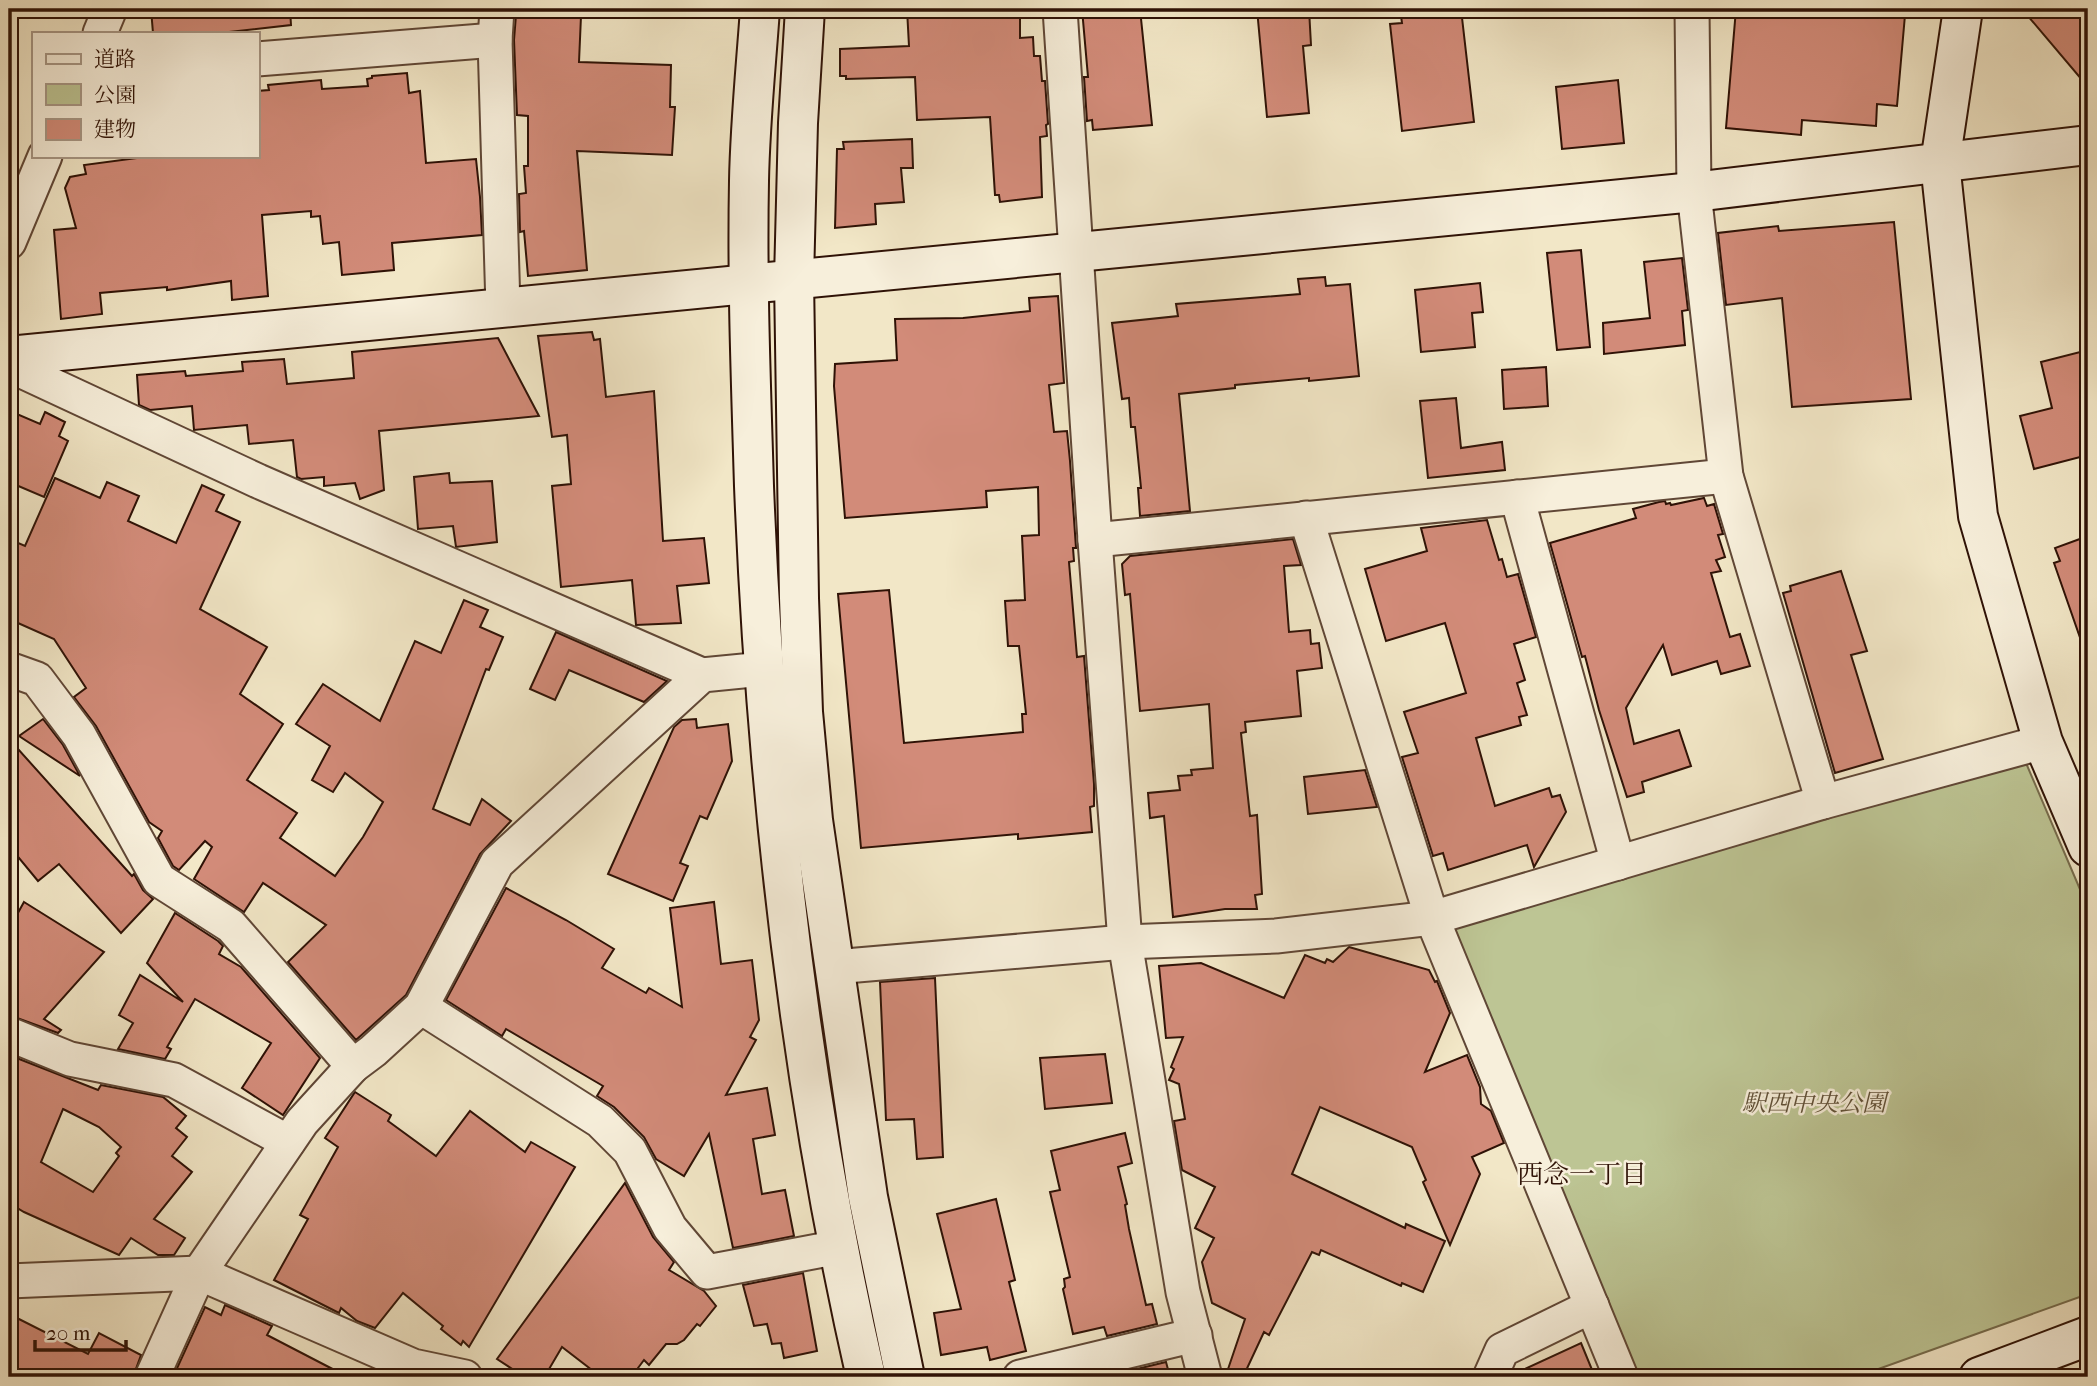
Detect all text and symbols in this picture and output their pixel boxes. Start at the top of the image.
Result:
legend [32,32,259,158]
text: 道路 [94,47,136,71]
text: 公園 [94,83,136,107]
text: 建物 [94,117,136,141]
park label: 駅西中央公園 [1742,1089,1890,1117]
district label: 西念一丁目 [1517,1159,1647,1190]
scale bar [35,1309,126,1353]
text: 20 m [46,1321,91,1345]

